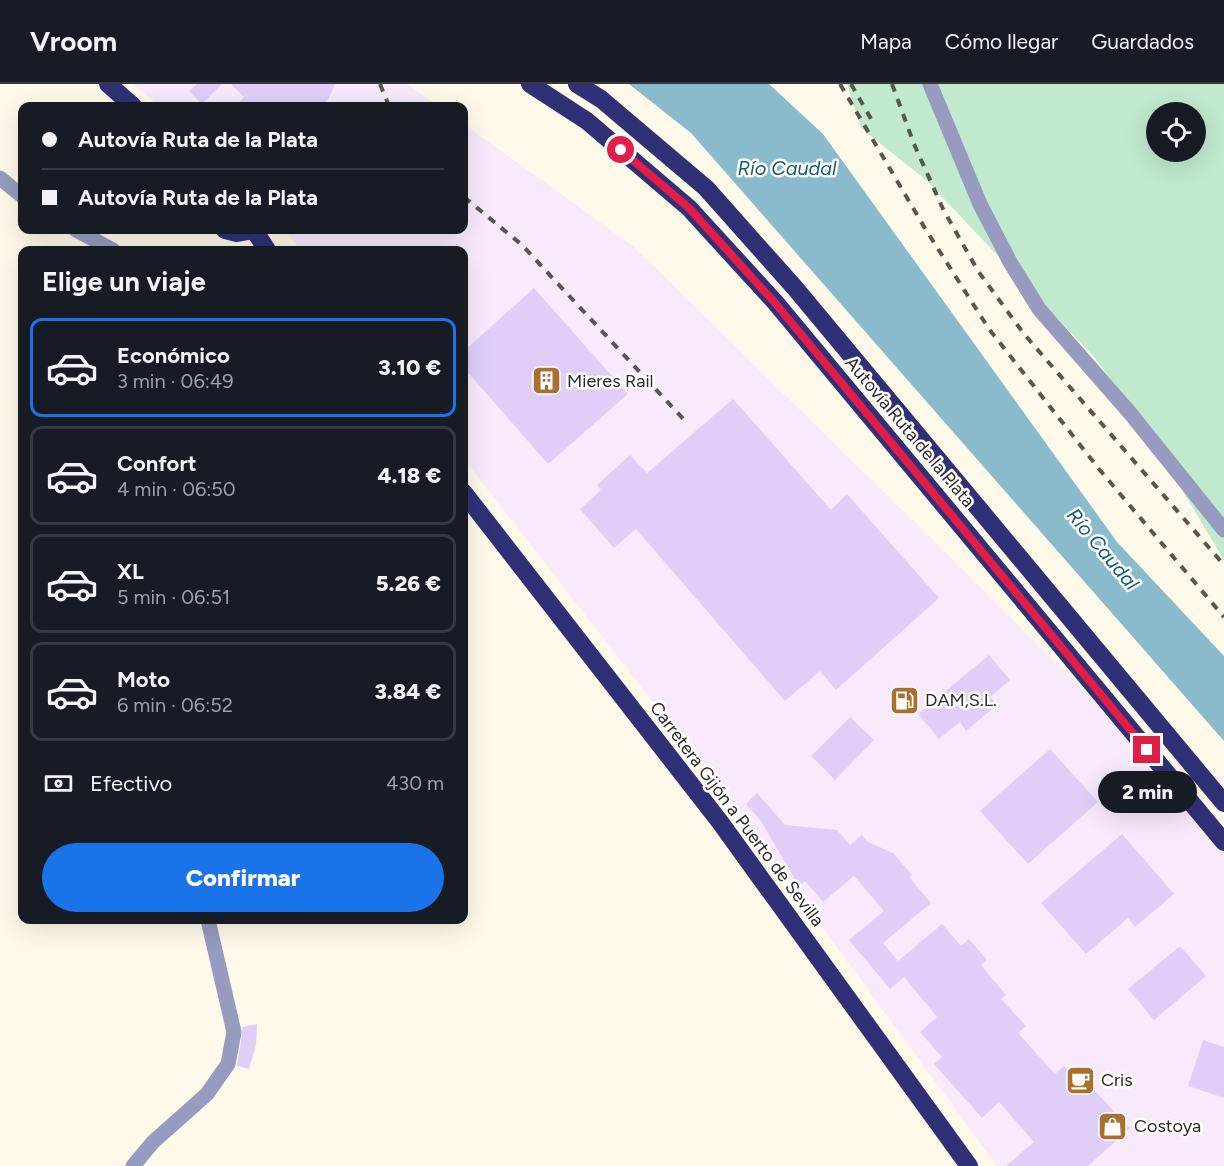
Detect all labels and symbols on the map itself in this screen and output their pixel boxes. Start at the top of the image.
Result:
route start [607,136,634,163]
water label: Río Caudal [738,156,837,180]
street label: Autovía Ruta de la Plata [841,352,979,512]
building icon: Mieres Rail [530,365,562,397]
place label: Mieres Rail [567,370,654,392]
water label: Río Caudal [1062,503,1144,595]
fuel station icon: DAM,S.L. [888,684,920,716]
place label: DAM,S.L. [925,689,997,711]
street label: Carretera Gijón a Puerto de Sevilla [645,697,829,931]
route end [1133,736,1160,763]
callout: 2 min [1098,771,1196,813]
cafe icon: Cris [1064,1064,1096,1096]
place label: Cris [1101,1069,1133,1091]
shop icon: Costoya [1097,1110,1129,1142]
place label: Costoya [1134,1115,1201,1137]

